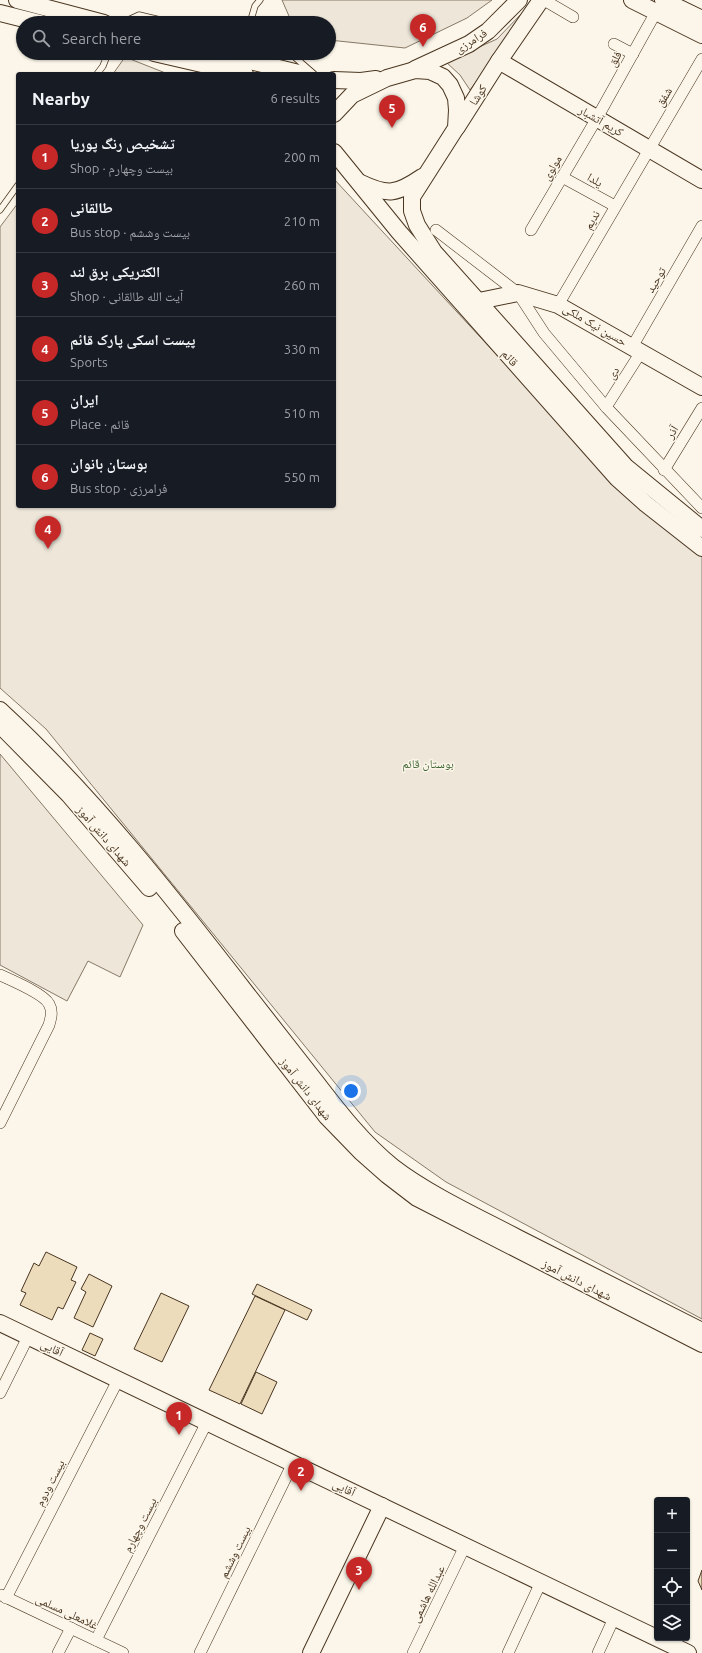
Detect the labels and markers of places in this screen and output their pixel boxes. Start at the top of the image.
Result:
pin: 6 [410,14,436,47]
pin: 5 [379,95,405,128]
pin: 4 [35,516,61,549]
pin: 1 [166,1402,192,1435]
pin: 2 [288,1458,314,1491]
pin: 3 [346,1557,372,1590]

